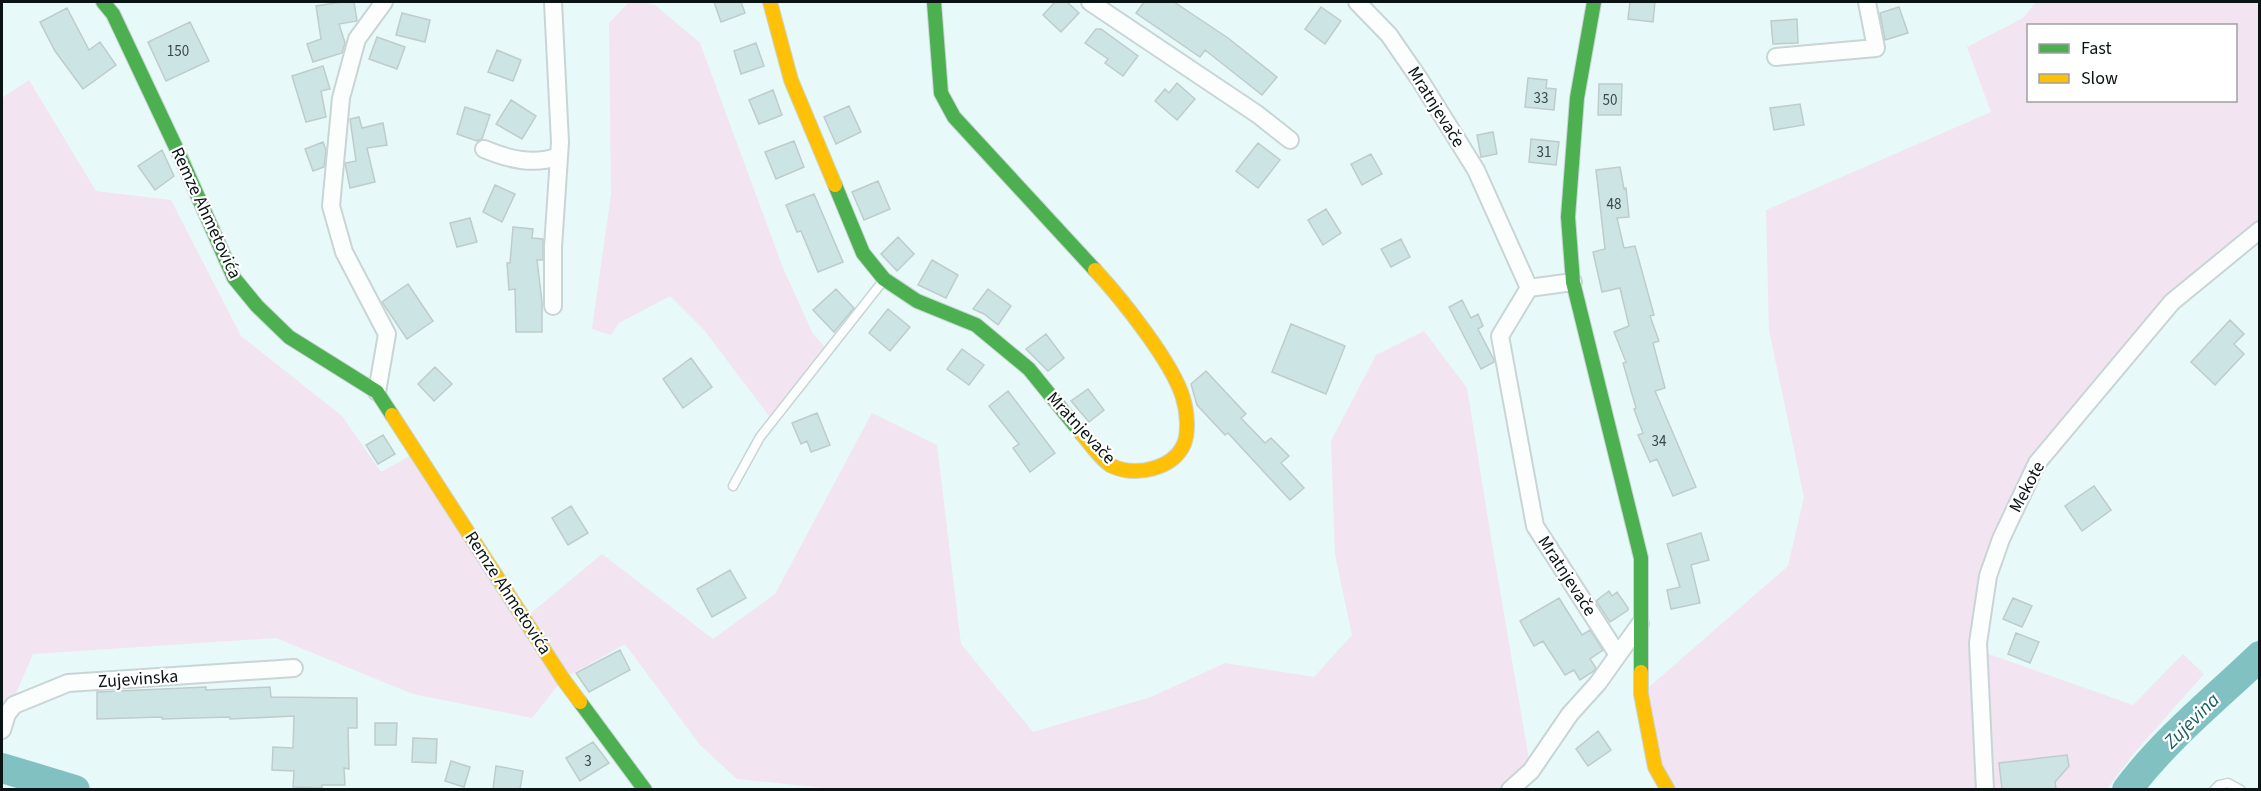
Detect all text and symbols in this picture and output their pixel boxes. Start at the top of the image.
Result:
legend [2027,24,2237,102]
text: Fast [2081,36,2112,61]
house number: 150 [167,41,189,62]
street label: Mratnjevače [1401,62,1471,152]
text: Slow [2081,66,2118,91]
house number: 33 [1534,88,1548,109]
house number: 50 [1603,90,1617,111]
house number: 31 [1537,142,1551,163]
street label: Remze Ahmetovića [165,143,247,283]
house number: 48 [1607,194,1621,215]
street label: Mratnjevače [1041,386,1121,470]
house number: 34 [1652,431,1667,452]
street label: Mekote [2003,457,2051,517]
street label: Remze Ahmetovića [459,526,557,660]
street label: Mratnjevače [1532,531,1602,621]
street label: Zujevinska [97,664,179,694]
water label: Zujevina [2157,687,2226,756]
house number: 3 [584,751,592,772]

